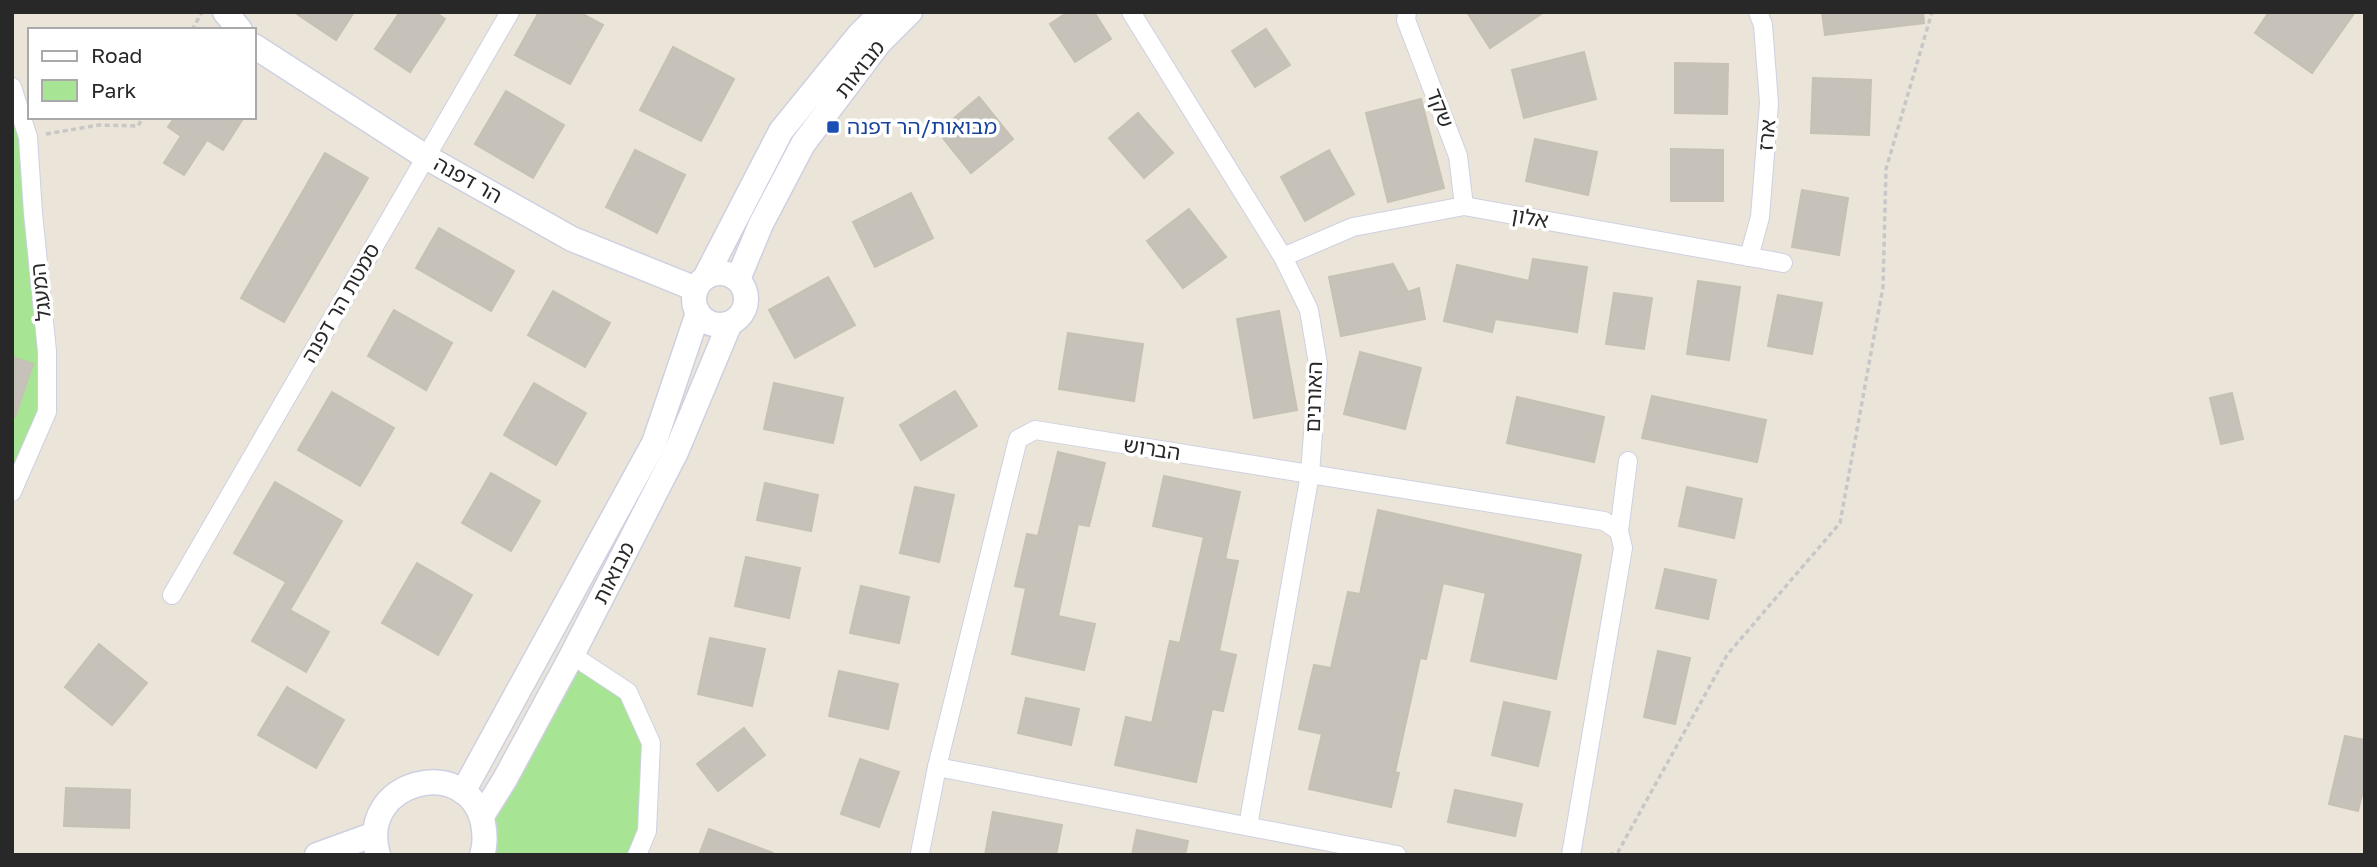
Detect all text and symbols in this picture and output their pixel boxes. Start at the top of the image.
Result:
legend [28,28,256,119]
street label: מבואות [829,34,890,102]
text: Road [91,42,142,68]
text: Park [91,77,137,103]
street label: שקד [1422,84,1460,131]
place label: מבואות/הר דפנה [847,113,997,139]
street label: ארז [1752,118,1780,152]
marker: מבואות/הר דפנה [825,119,841,135]
street label: הר דפנה [430,150,507,208]
street label: אלון [1510,201,1551,233]
street label: סמטת הר דפנה [295,238,385,367]
street label: המעגל [24,262,56,322]
street label: האורנים [1299,361,1327,433]
street label: הברוש [1122,431,1182,465]
street label: מבואות [587,537,640,608]

